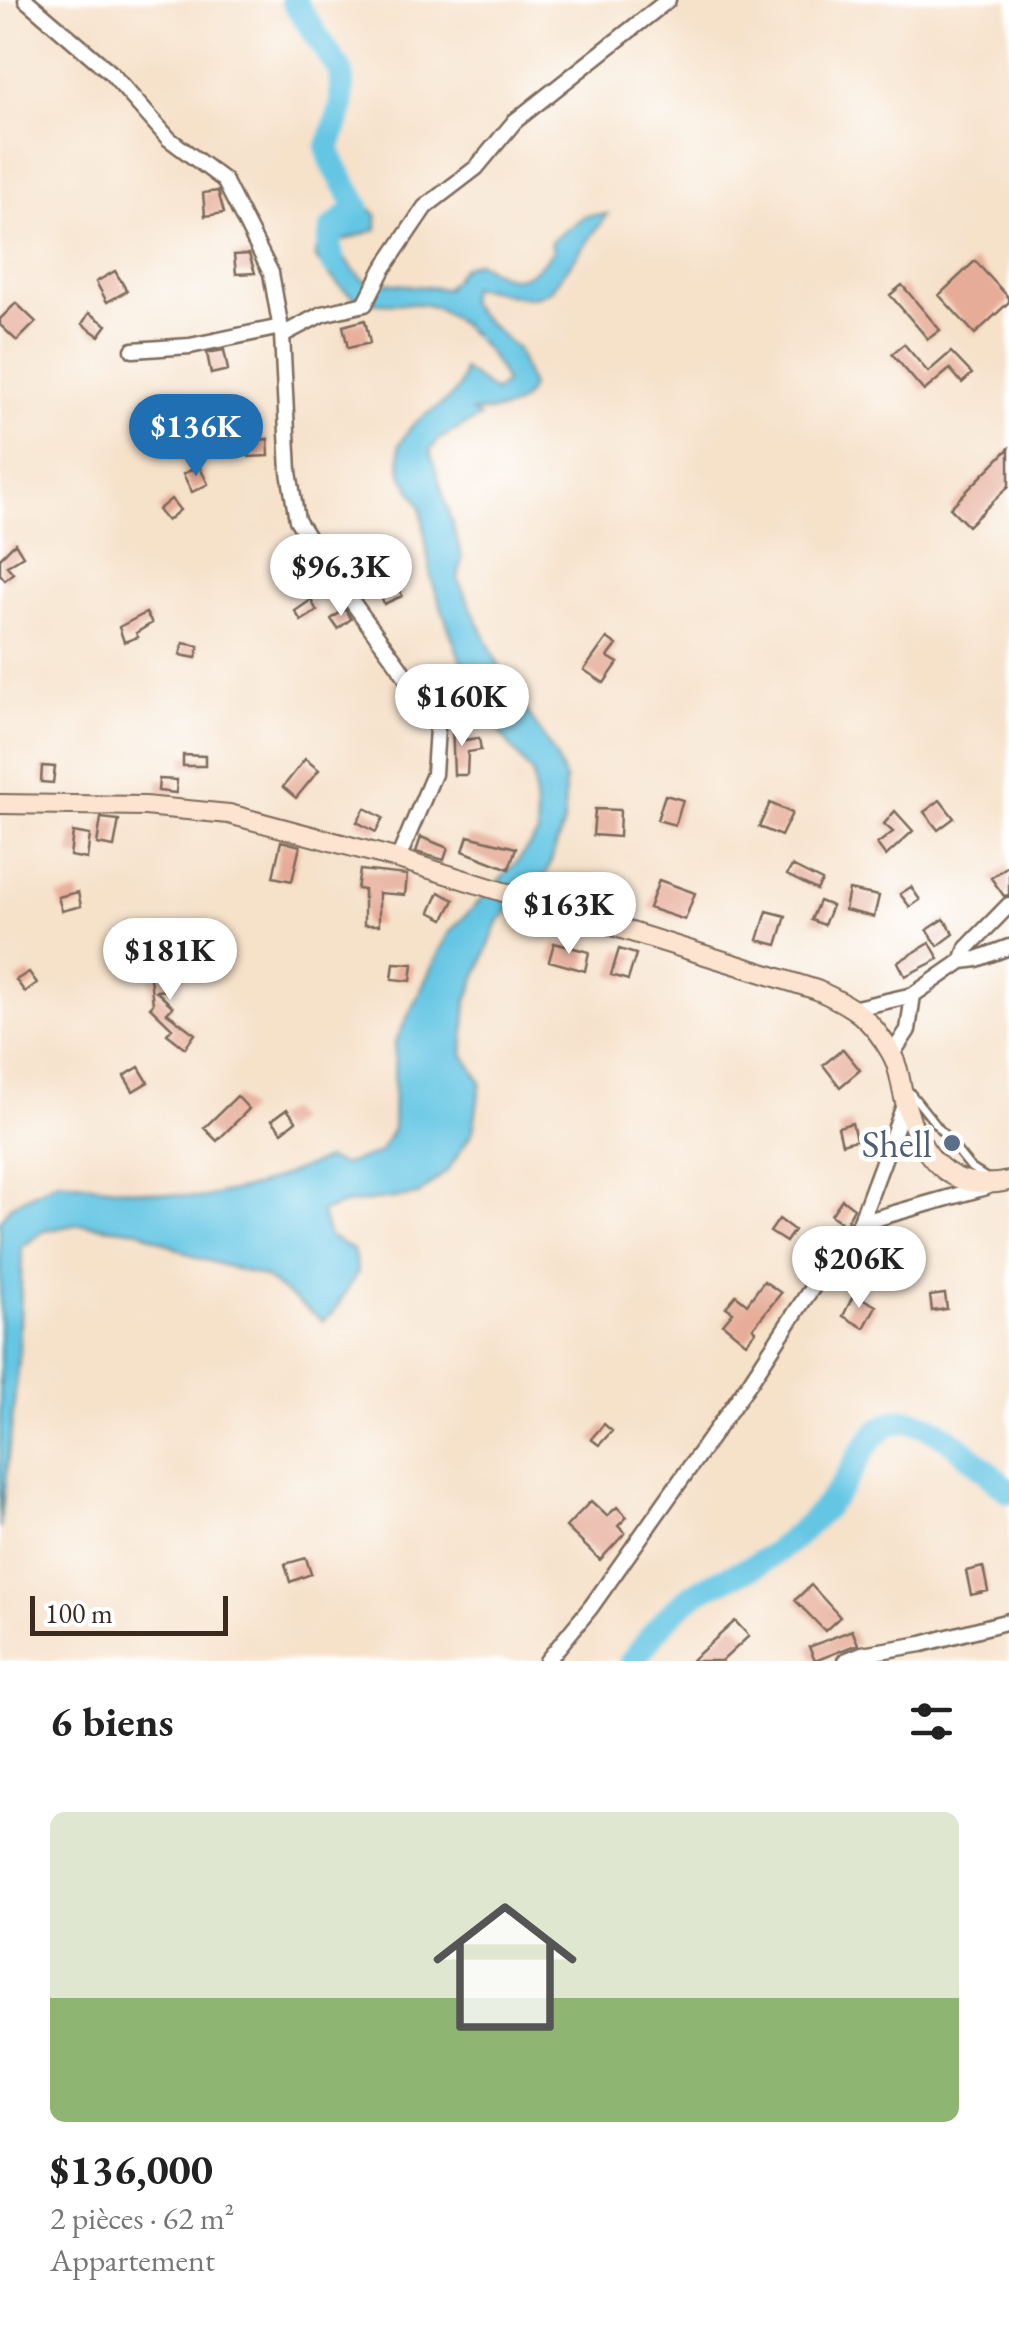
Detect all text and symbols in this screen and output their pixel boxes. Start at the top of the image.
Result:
pin: $136K [126,394,266,479]
text: $136K [151,405,241,447]
pin: $96.3K [260,534,422,619]
text: $96.3K [292,545,390,587]
pin: $160K [392,664,532,749]
text: $160K [417,675,507,717]
pin: $163K [499,872,639,957]
text: $163K [524,883,614,925]
pin: $181K [100,918,240,1003]
text: $181K [125,929,215,971]
place label: Shell [862,1119,932,1168]
marker: Shell [941,1132,963,1154]
pin: $206K [789,1226,929,1311]
text: $206K [814,1237,904,1279]
scale bar [30,1591,228,1636]
text: 100 m [45,1595,113,1631]
text: 6 biens [50,1694,174,1749]
icon: filters [904,1694,959,1749]
icon: home [415,1877,595,2057]
text: $136,000 [50,2142,213,2197]
text: 2 pièces · 62 m² [50,2197,234,2239]
text: Appartement [50,2239,215,2281]

